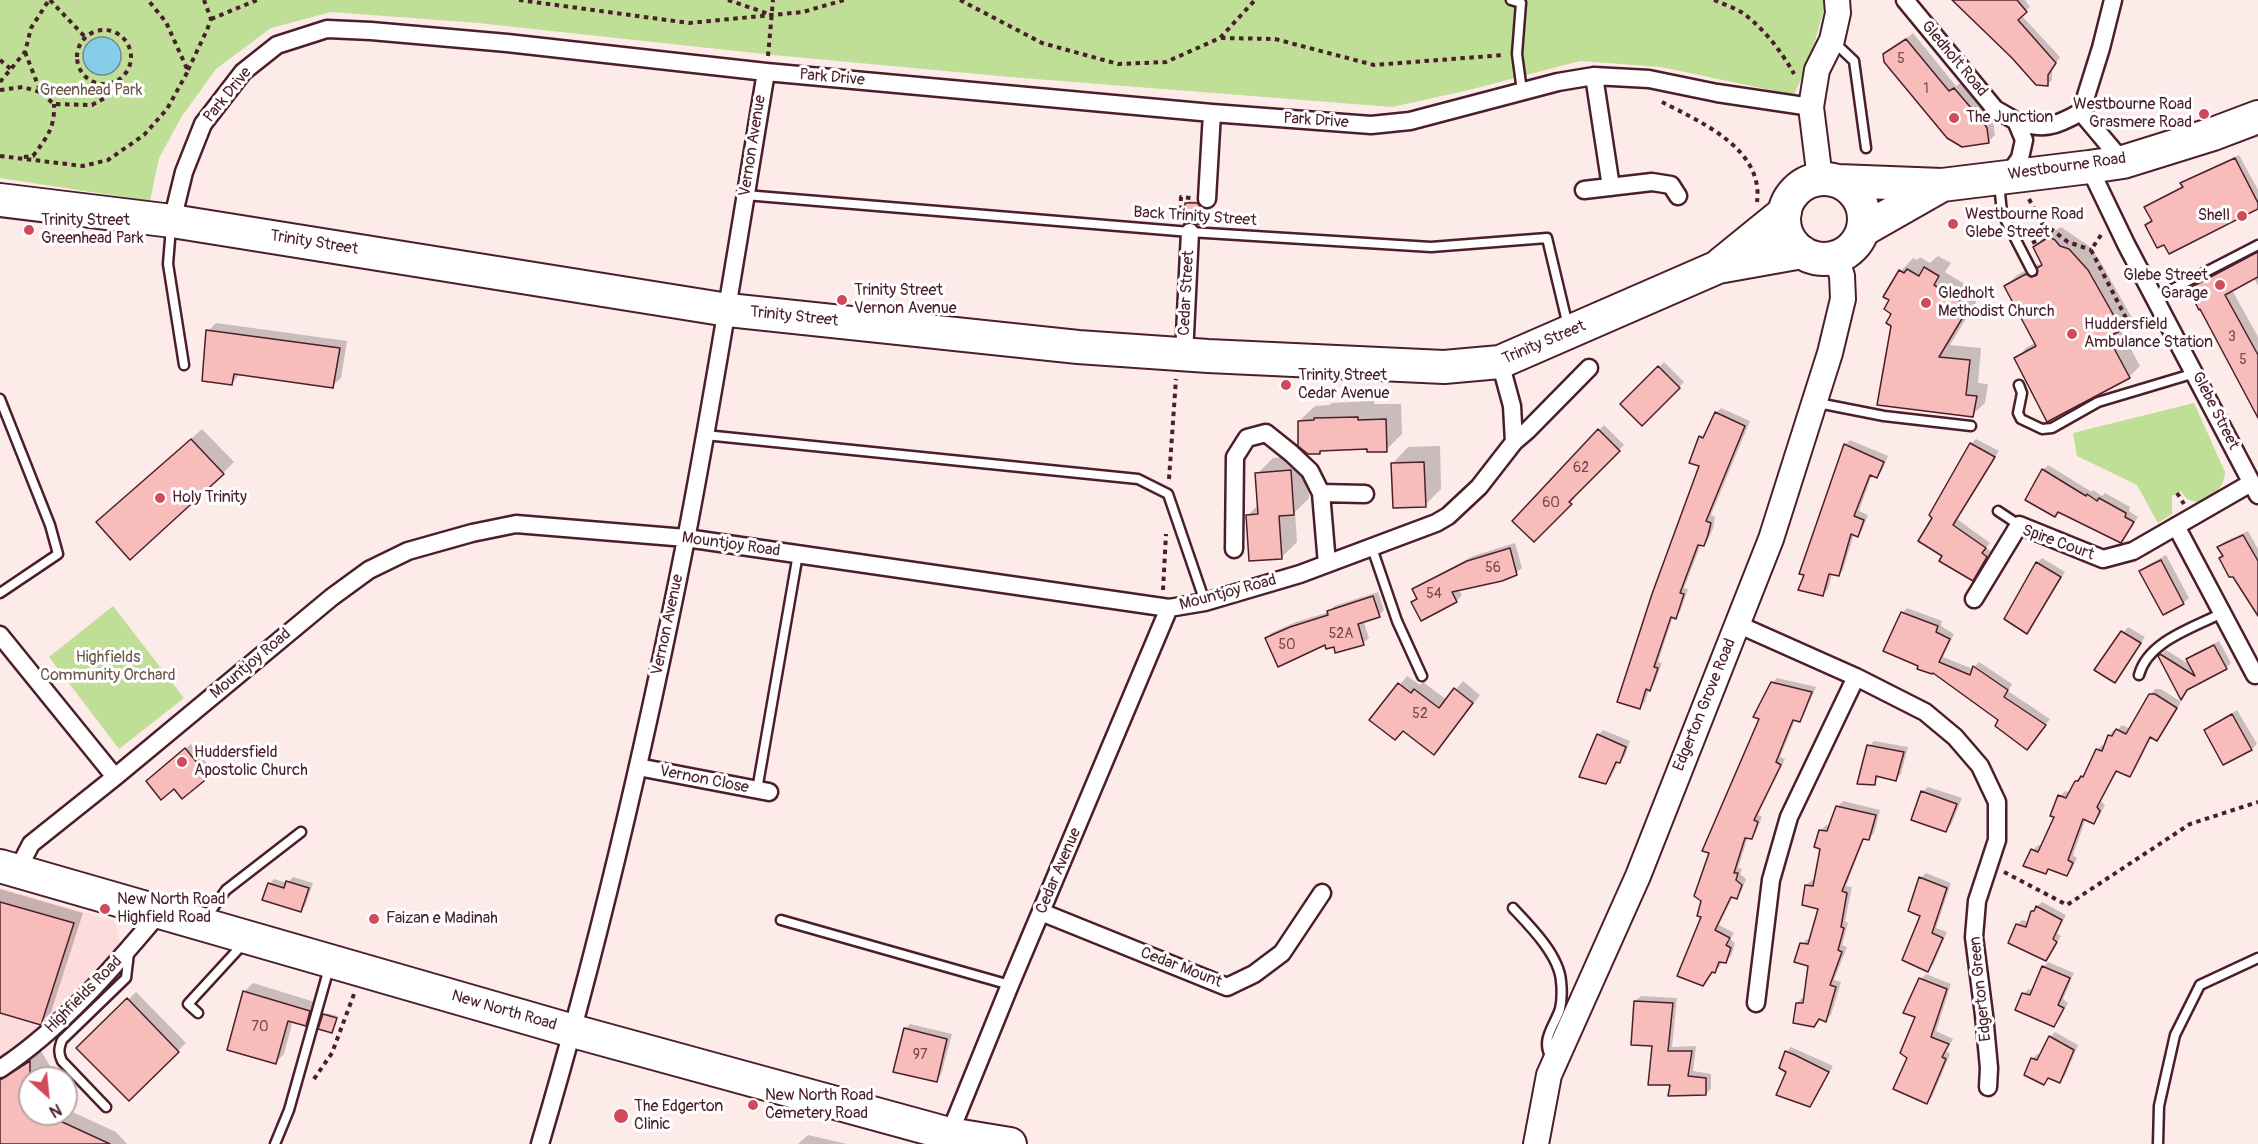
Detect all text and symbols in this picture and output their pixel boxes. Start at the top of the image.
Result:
street label: Gledholt Road [1917,17,1991,101]
house number: 5 [1897,51,1905,67]
street label: Park Drive [200,63,256,127]
street label: Park Drive [798,66,866,90]
park label: Greenhead Park [40,81,142,101]
house number: 1 [1923,81,1929,97]
street label: Vernon Avenue [735,94,771,198]
place label: Westbourne Road Grasmere Road [2073,95,2192,133]
marker: Westbourne Road Grasmere Road [2197,107,2211,121]
place label: The Junction [1966,108,2053,128]
street label: Park Drive [1283,109,1349,133]
marker: The Junction [1947,111,1961,125]
street label: Westbourne Road [2007,149,2127,185]
street label: Back Trinity Street [1133,203,1257,231]
place label: Westbourne Road Glebe Street [1965,205,2084,243]
place label: Shell [2198,206,2230,226]
marker: Shell [2235,209,2249,223]
place label: Trinity Street Greenhead Park [41,211,144,249]
marker: Westbourne Road Glebe Street [1946,217,1960,231]
marker: Trinity Street Greenhead Park [22,223,36,237]
street label: Trinity Street [269,227,359,259]
street label: Cedar Street [1175,250,1199,336]
place label: Glebe Street Garage [2123,266,2208,304]
marker: Glebe Street Garage [2213,278,2227,292]
place label: Trinity Street Vernon Avenue [854,281,957,319]
place label: Gledholt Methodist Church [1938,284,2054,322]
marker: Trinity Street Vernon Avenue [835,293,849,307]
marker: Gledholt Methodist Church [1919,296,1933,310]
street label: Trinity Street [749,303,839,331]
place label: Huddersfield Ambulance Station [2084,315,2213,353]
street label: Trinity Street [1499,317,1589,369]
marker: Huddersfield Ambulance Station [2065,327,2079,341]
house number: 3 [2228,329,2236,345]
house number: 5 [2239,352,2247,368]
place label: Trinity Street Cedar Avenue [1298,366,1389,404]
street label: Glebe Street [2187,369,2243,453]
marker: Trinity Street Cedar Avenue [1279,378,1293,392]
house number: 62 [1573,460,1589,476]
place label: Holy Trinity [172,488,247,508]
marker: Holy Trinity [153,491,167,505]
house number: 60 [1542,495,1560,511]
street label: Spire Court [2019,521,2097,565]
street label: Mountjoy Road [681,529,781,561]
house number: 56 [1485,560,1501,576]
street label: Mountjoy Road [1178,571,1278,615]
street label: Vernon Avenue [648,573,688,677]
house number: 54 [1426,586,1442,602]
street label: Mountjoy Road [207,625,295,703]
house number: 52A [1329,626,1353,642]
street label: Edgerton Grove Road [1670,636,1740,774]
house number: 50 [1278,637,1296,653]
park label: Highfields Community Orchard [40,648,176,686]
house number: 52 [1412,706,1428,722]
place label: Huddersfield Apostolic Church [194,743,308,781]
marker: Huddersfield Apostolic Church [175,755,189,769]
street label: Vernon Close [658,762,750,798]
street label: Cedar Avenue [1032,825,1086,917]
place label: New North Road Highfield Road [117,890,226,928]
marker: New North Road Highfield Road [98,902,112,916]
place label: Faizan e Madinah [386,909,498,929]
marker: Faizan e Madinah [367,912,381,926]
street label: Edgerton Green [1966,935,1996,1043]
street label: Cedar Mount [1138,944,1224,992]
street label: Highfields Road [41,952,127,1038]
street label: New North Road [449,987,559,1035]
house number: 70 [252,1019,268,1035]
house number: 97 [913,1047,927,1063]
north arrow [18,1066,78,1126]
place label: New North Road Cemetery Road [765,1086,874,1124]
place label: The Edgerton Clinic [634,1097,723,1135]
marker: New North Road Cemetery Road [746,1098,760,1112]
text: N [46,1099,65,1122]
marker: The Edgerton Clinic [612,1107,630,1125]

